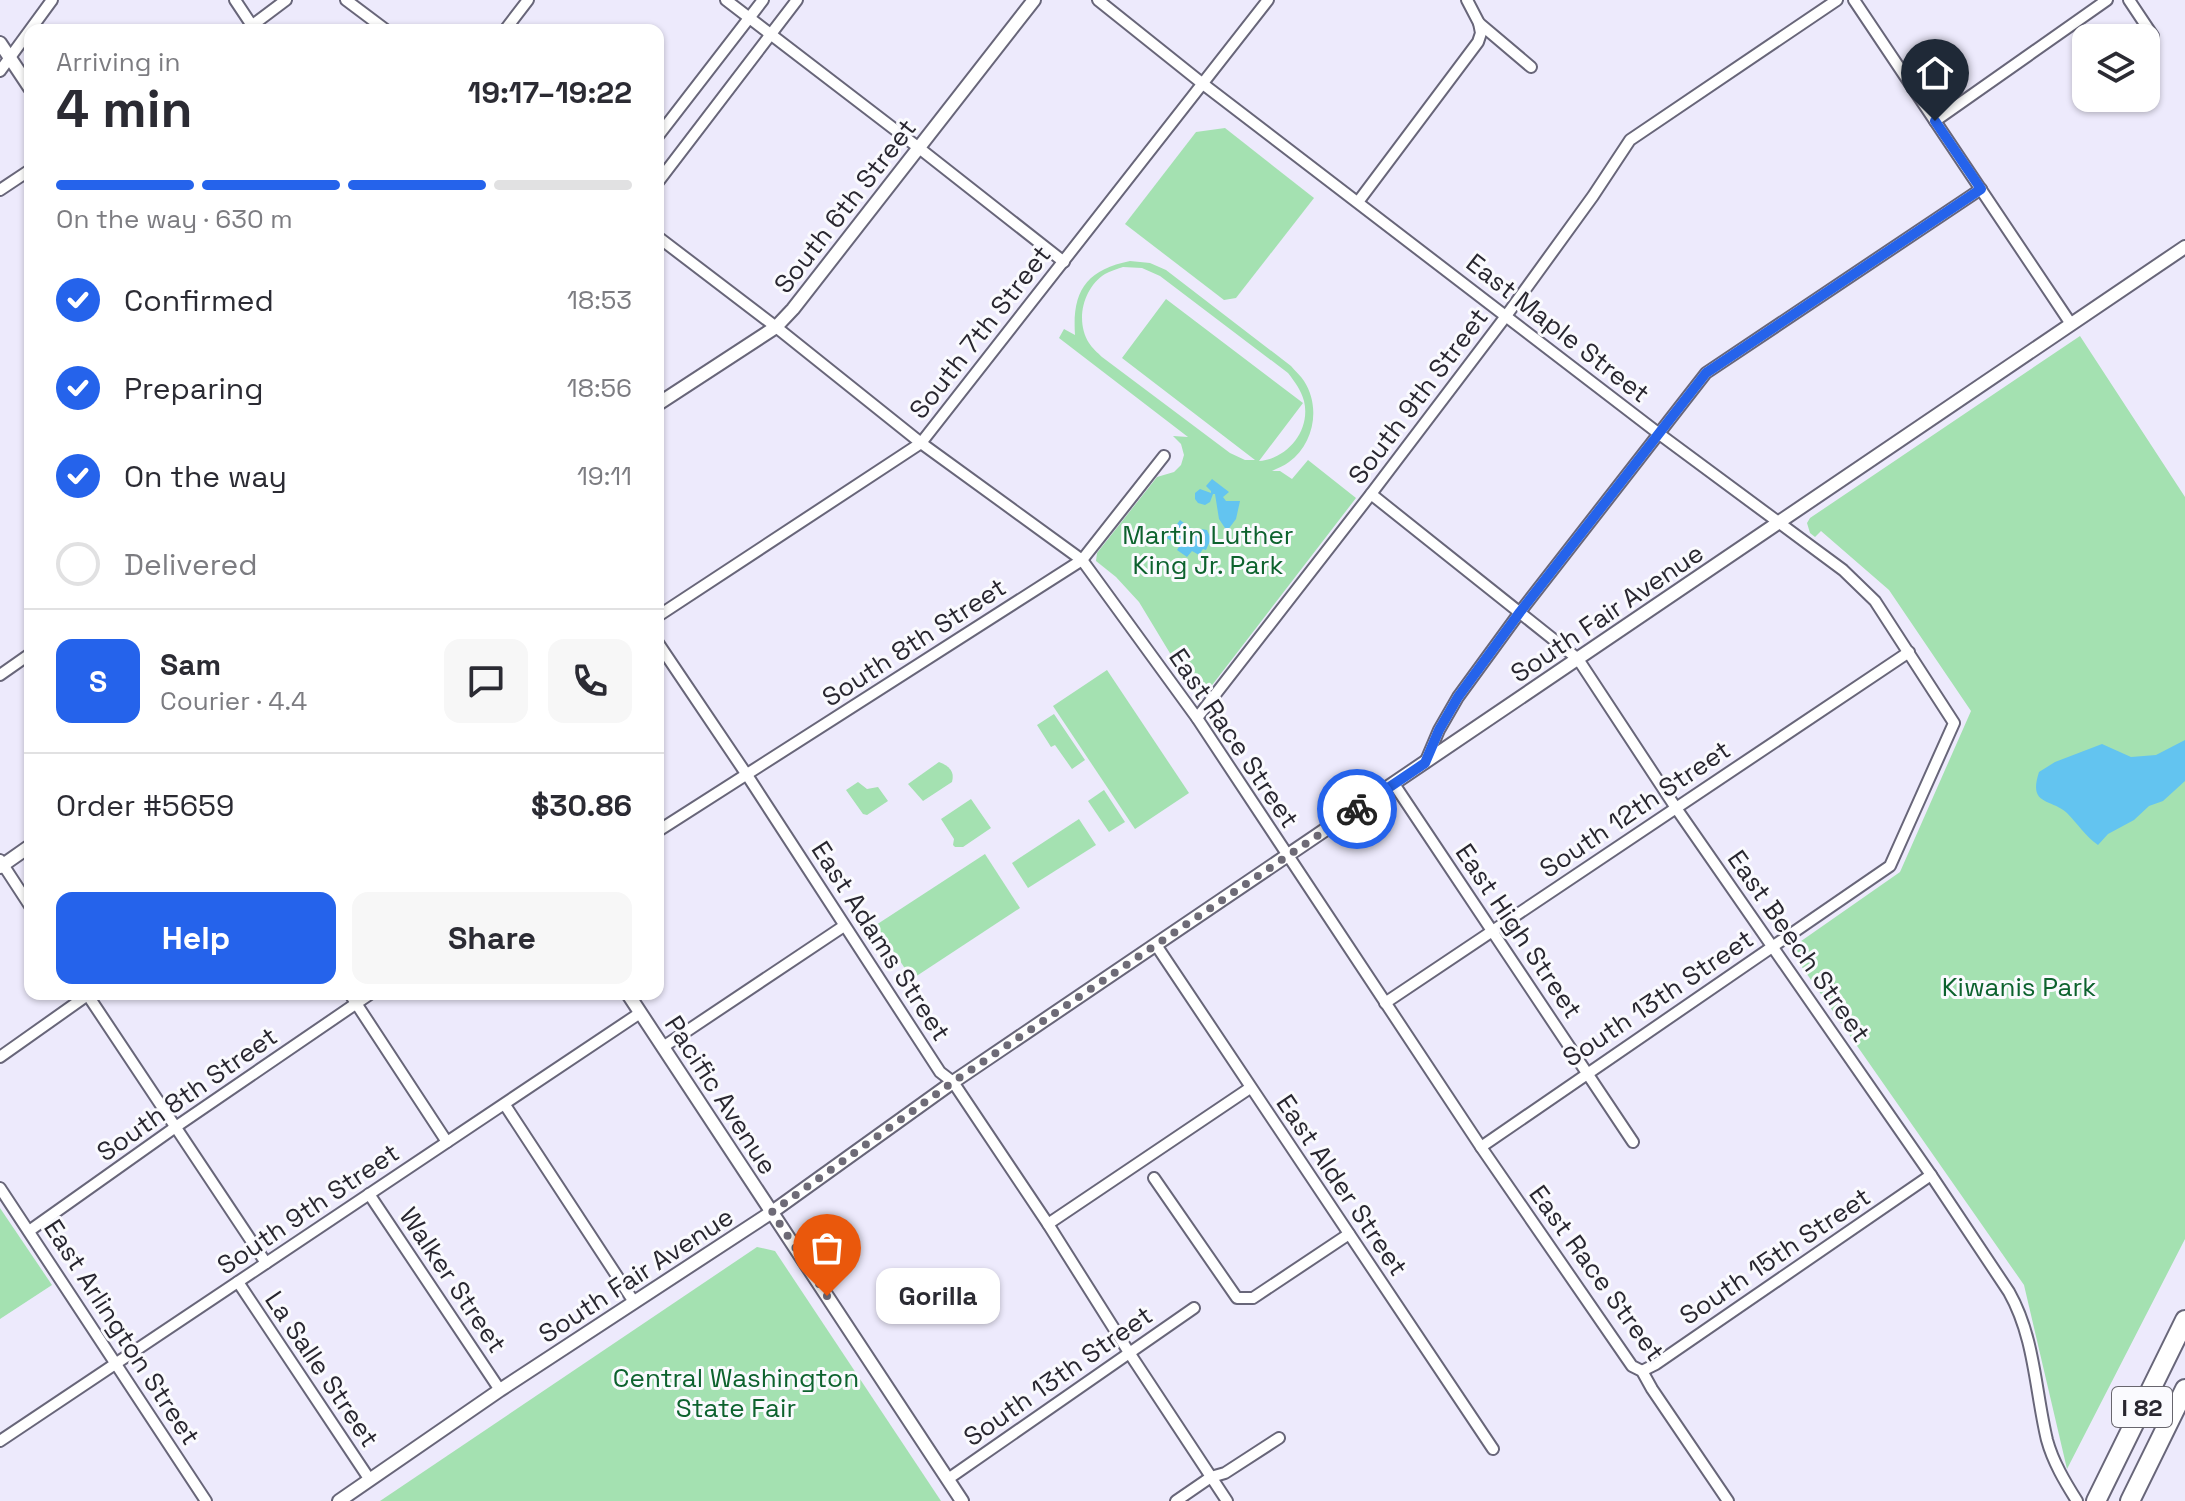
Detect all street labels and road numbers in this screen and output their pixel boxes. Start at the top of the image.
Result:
street label: South 6th Street [766,112,924,300]
street label: South 7th Street [902,238,1058,426]
street label: East Maple Street [1459,246,1657,410]
street label: South 9th Street [1340,301,1496,491]
street label: South Fair Avenue [1504,536,1710,690]
street label: South 8th Street [816,570,1012,714]
street label: East Race Street [1161,642,1307,834]
street label: South 12th Street [1533,733,1737,885]
street label: East Adams Street [804,835,958,1047]
street label: East High Street [1448,837,1590,1025]
street label: East Beech Street [1720,843,1878,1049]
street label: South 13th Street [1556,922,1760,1074]
street label: Pacific Avenue [657,1009,785,1181]
street label: South 8th Street [90,1019,284,1169]
street label: East Alder Street [1269,1088,1415,1282]
street label: South 9th Street [210,1136,406,1282]
street label: East Race Street [1522,1178,1672,1368]
street label: South 15th Street [1673,1180,1877,1332]
street label: South Fair Avenue [532,1199,740,1351]
street label: Walker Street [392,1201,514,1359]
street label: East Arlington Street [36,1213,208,1451]
street label: La Salle Street [257,1284,387,1454]
street label: South 13th Street [957,1298,1159,1454]
road number: I 82 [2112,1387,2172,1427]

